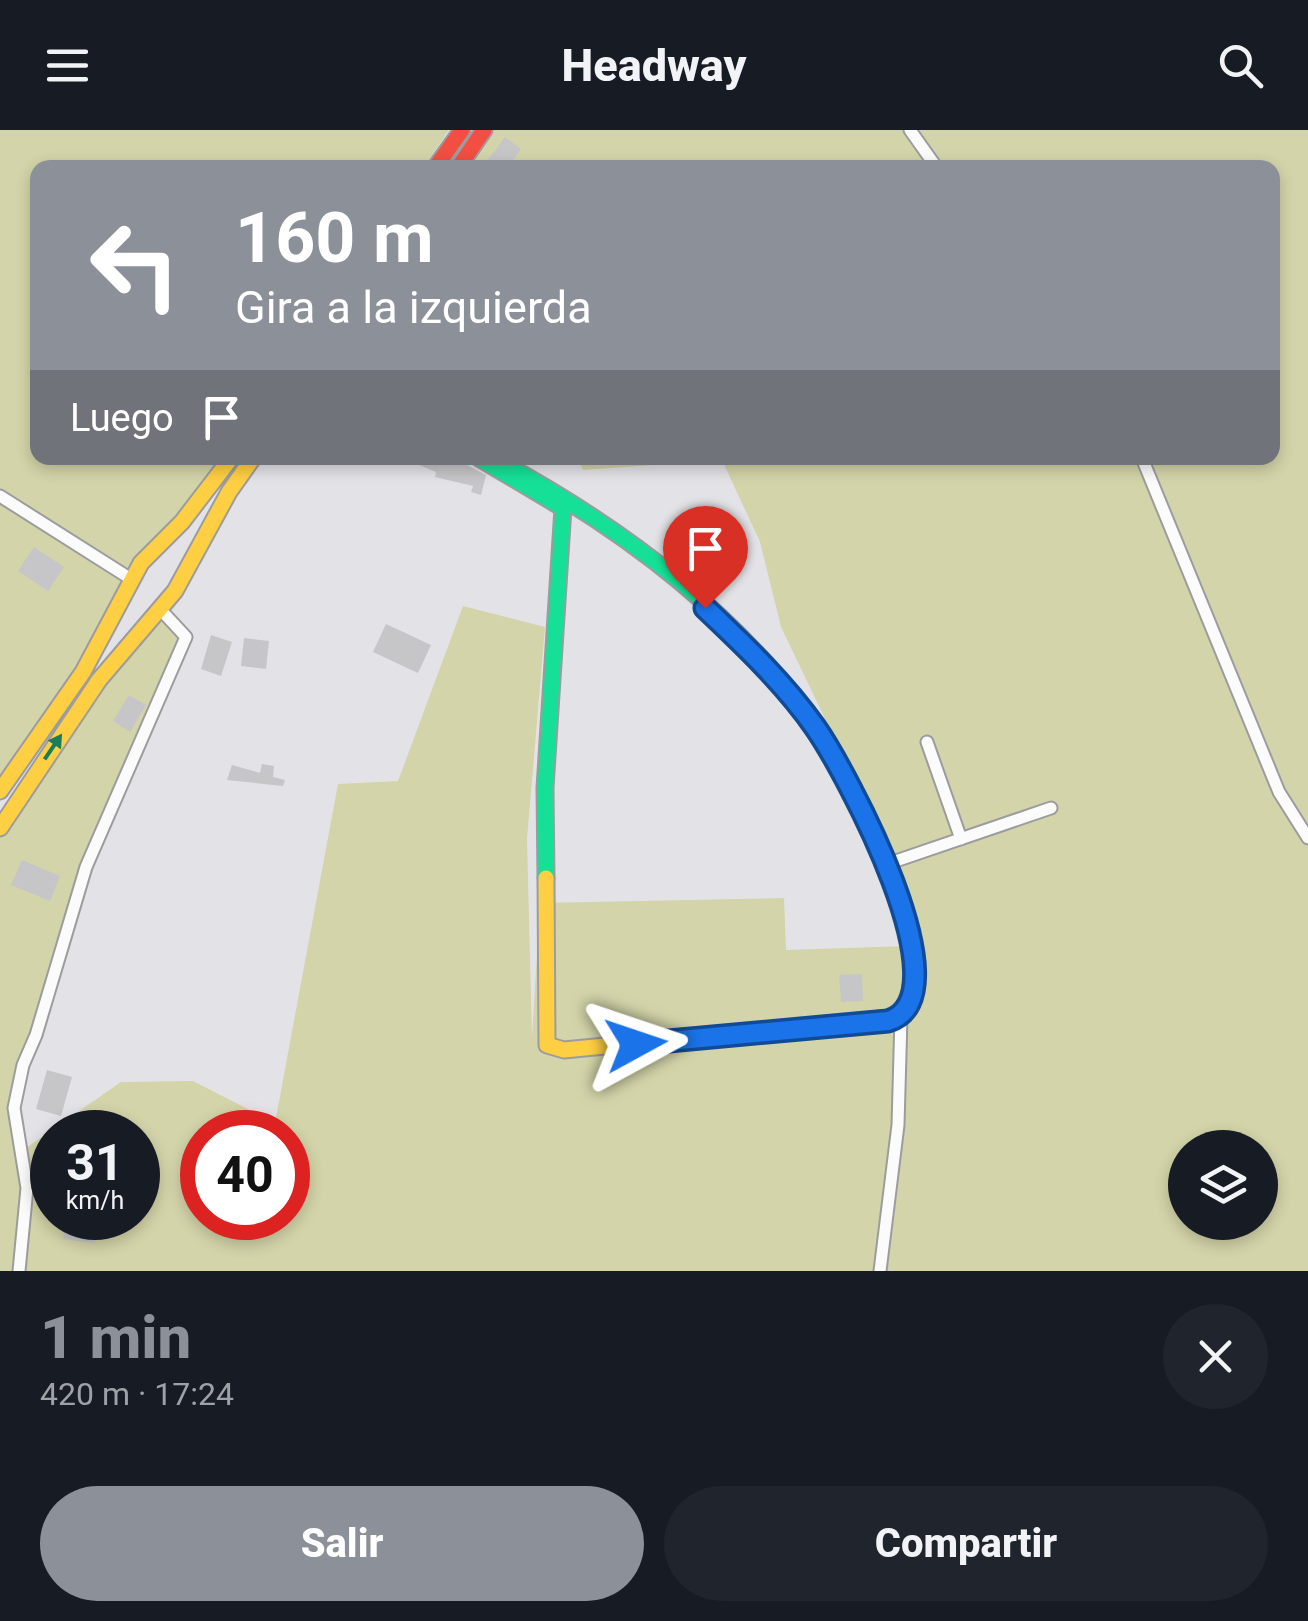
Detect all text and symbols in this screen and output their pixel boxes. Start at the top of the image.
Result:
icon: menu [40,38,95,93]
icon: search [1213,38,1268,93]
text: Headway [562,39,746,92]
text: 160 m [235,197,434,279]
icon: left [70,200,200,330]
text: Gira a la izquierda [235,281,592,334]
icon: arrive [194,390,249,445]
text: Luego [70,396,174,440]
pin [663,506,748,609]
icon: arrive [678,521,733,576]
one-way arrow [44,733,62,760]
position arrow [584,992,688,1096]
speed limit sign: 40 [180,1110,310,1240]
map controls [1168,1130,1278,1240]
button: layers [1168,1130,1278,1240]
text: 31 [66,1134,124,1192]
text: km/h [66,1186,124,1215]
text: 1 min [40,1302,191,1373]
button: close [1163,1304,1268,1409]
text: 420 m · 17:24 [40,1375,234,1413]
button: Salir [40,1486,644,1601]
button: Compartir [664,1486,1268,1601]

